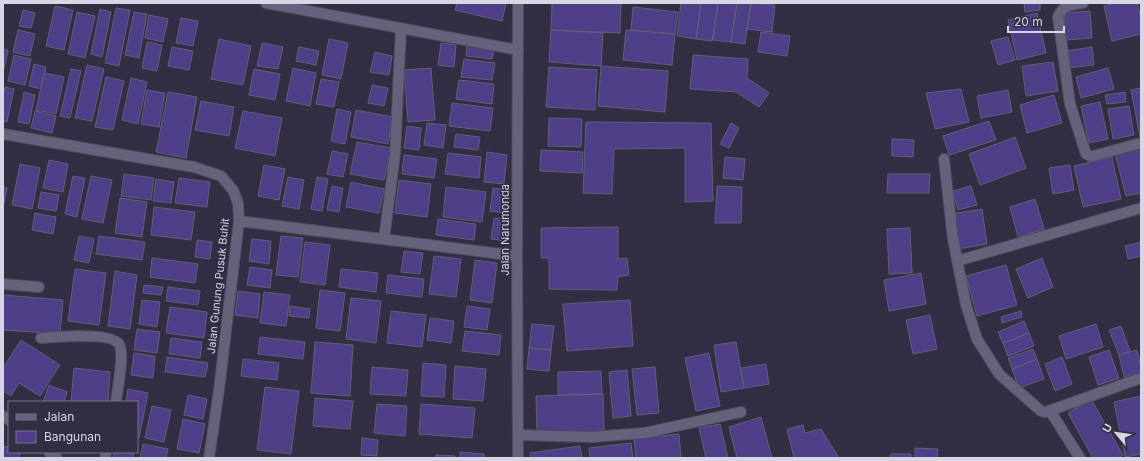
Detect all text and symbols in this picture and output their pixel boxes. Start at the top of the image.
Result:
scale bar [1008,8,1064,34]
text: 20 m [1014,14,1043,29]
street label: Jalan Narumonda [498,184,512,276]
street label: Jalan Gunung Pusuk Buhit [204,217,232,355]
legend [8,401,138,453]
text: Jalan [44,409,74,424]
north arrow [1096,413,1136,453]
text: U [1099,421,1115,435]
text: Bangunan [44,429,101,444]

